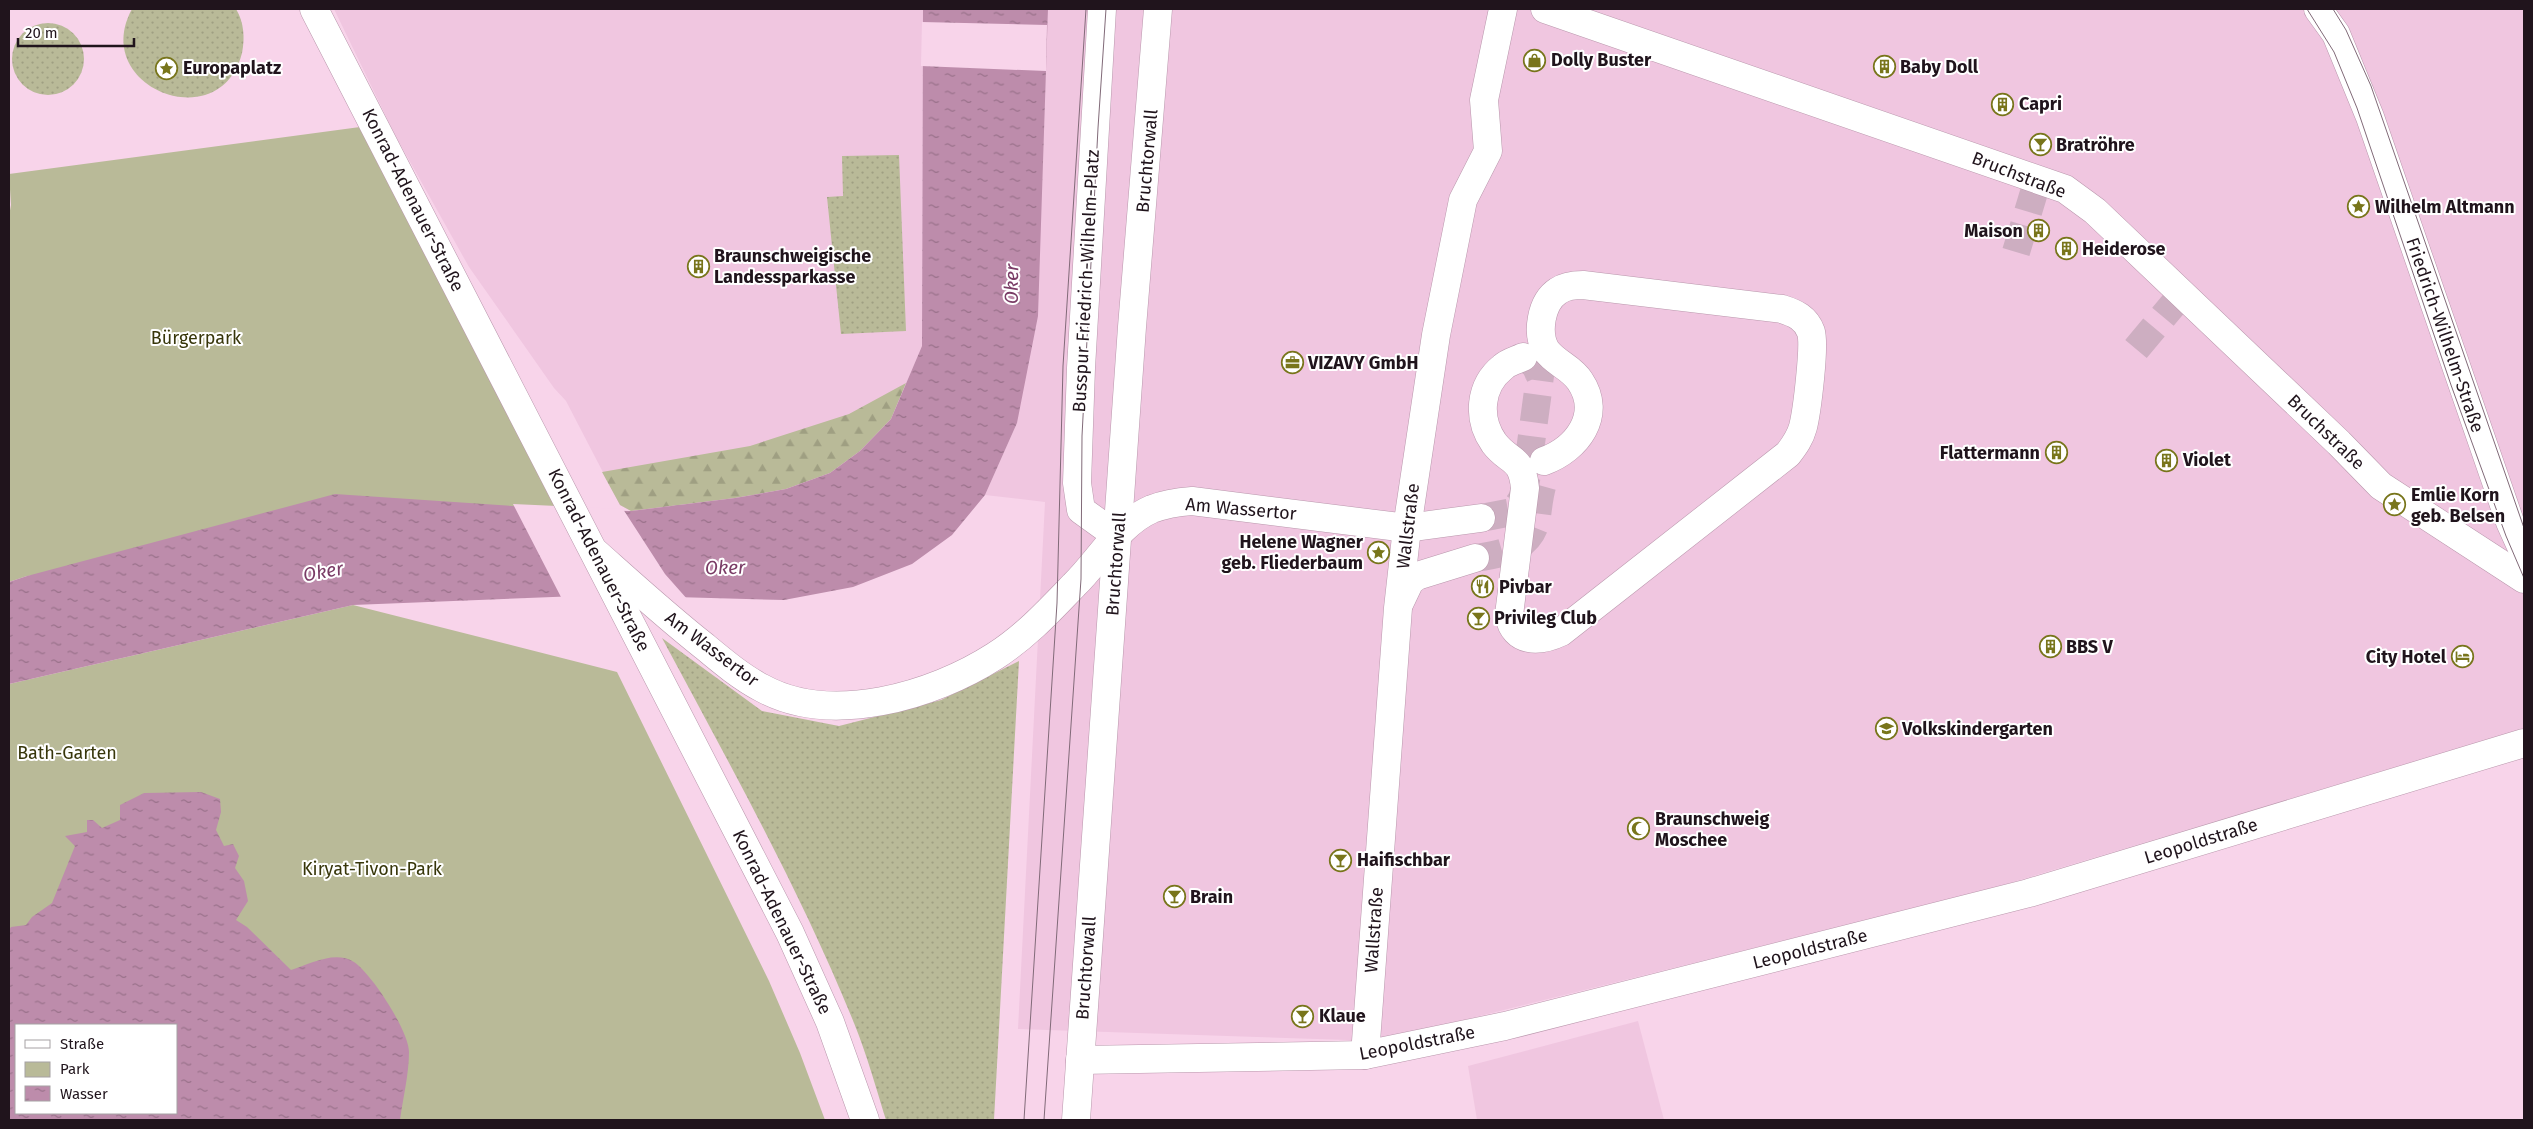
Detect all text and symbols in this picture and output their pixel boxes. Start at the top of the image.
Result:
scale bar [18,15,134,47]
text: 20 m [25,24,58,42]
shop icon: Dolly Buster [1523,48,1547,72]
place label: Dolly Buster [1551,49,1652,71]
building icon: Baby Doll [1872,55,1896,79]
place icon: Europaplatz [155,56,179,80]
place label: Baby Doll [1900,56,1979,78]
place label: Europaplatz [183,57,281,79]
building icon: Capri [1991,92,2015,116]
place label: Capri [2019,93,2062,115]
street label: Konrad-Adenauer-Straße [357,105,469,295]
street label: Bruchtorwall [1132,108,1162,214]
bar icon: Bratröhre [2028,133,2052,157]
place label: Bratröhre [2056,134,2135,156]
street label: Bruchstraße [1969,147,2069,203]
street label: Busspur Friedrich-Wilhelm-Platz [1068,149,1104,413]
place icon: Wilhelm Altmann [2347,195,2371,219]
place label: Wilhelm Altmann [2375,196,2515,218]
building icon: Maison [2027,219,2051,243]
place label: Maison [1964,220,2023,242]
street label: Friedrich-Wilhelm-Straße [2401,235,2489,435]
building icon: Heiderose [2054,237,2078,261]
place label: Heiderose [2082,238,2166,260]
place label: Braunschweigische Landessparkasse [714,245,871,288]
building icon: Braunschweigische Landessparkasse [686,254,710,278]
water label: Oker [1000,263,1023,304]
park label: Bürgerpark [151,327,242,349]
office icon: VIZAVY GmbH [1280,351,1304,375]
place label: VIZAVY GmbH [1307,352,1418,374]
street label: Bruchstraße [2283,390,2369,474]
building icon: Flattermann [2044,441,2068,465]
place label: Flattermann [1940,442,2040,464]
building icon: Violet [2155,448,2179,472]
place label: Violet [2182,449,2232,471]
street label: Konrad-Adenauer-Straße [543,465,655,655]
street label: Wallstraße [1392,482,1424,570]
place label: Emlie Korn geb. Belsen [2411,484,2505,527]
street label: Am Wassertor [1184,493,1298,525]
place icon: Emlie Korn geb. Belsen [2383,493,2407,517]
street label: Bruchtorwall [1101,511,1131,617]
place label: Helene Wagner geb. Fliederbaum [1222,531,1364,574]
place icon: Helene Wagner geb. Fliederbaum [1367,540,1391,564]
water label: Oker [705,556,746,579]
water label: Oker [301,557,346,586]
restaurant icon: Pivbar [1471,575,1495,599]
place label: Pivbar [1499,576,1553,598]
bar icon: Privileg Club [1466,606,1490,630]
street label: Am Wassertor [661,607,763,691]
place label: Privileg Club [1494,607,1597,629]
building icon: BBS V [2038,635,2062,659]
place label: BBS V [2066,636,2113,658]
hotel icon: City Hotel [2450,645,2474,669]
place label: City Hotel [2366,646,2447,668]
school or university icon: Volkskindergarten [1874,717,1898,741]
place label: Volkskindergarten [1901,718,2053,740]
park label: Bath-Garten [17,742,117,764]
place label: Braunschweig Moschee [1655,808,1769,851]
street label: Leopoldstraße [2142,813,2260,869]
mosque icon: Braunschweig Moschee [1627,817,1651,841]
street label: Konrad-Adenauer-Straße [728,826,836,1018]
bar icon: Haifischbar [1329,848,1353,872]
place label: Haifischbar [1357,849,1451,871]
park label: Kiryat-Tivon-Park [302,858,443,880]
bar icon: Brain [1162,885,1186,909]
place label: Brain [1190,886,1233,908]
street label: Wallstraße [1360,886,1388,974]
street label: Bruchtorwall [1071,915,1101,1021]
street label: Leopoldstraße [1750,924,1870,974]
bar icon: Klaue [1291,1004,1315,1028]
place label: Klaue [1319,1005,1366,1027]
street label: Leopoldstraße [1357,1021,1477,1065]
legend [15,1024,178,1114]
text: Straße [60,1035,104,1053]
text: Park [60,1060,90,1078]
text: Wasser [60,1085,108,1103]

